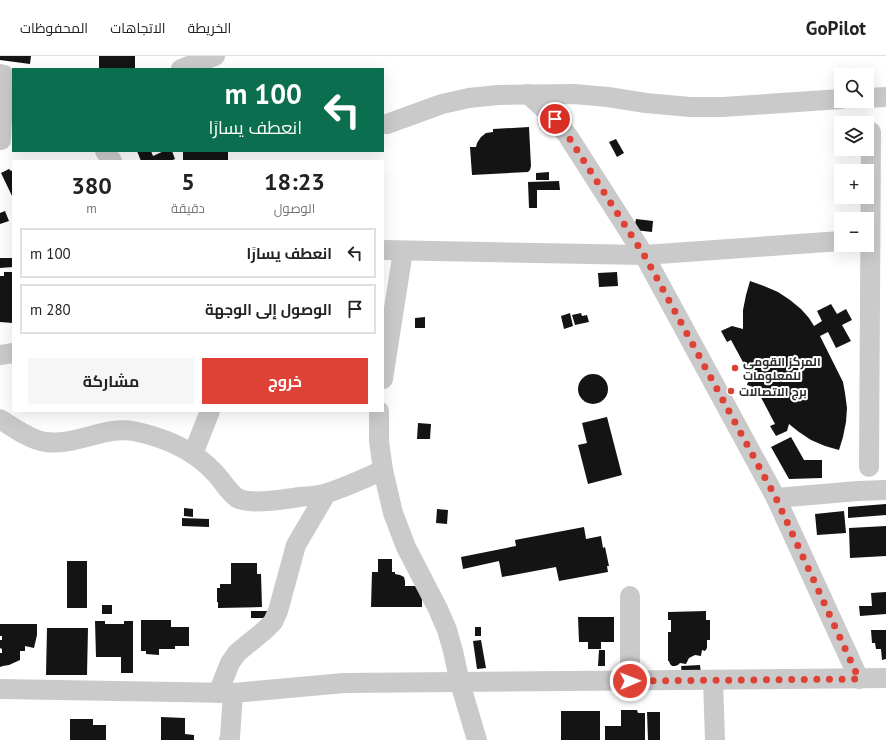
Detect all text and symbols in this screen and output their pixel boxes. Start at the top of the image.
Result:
text: GoPilot [806,16,866,40]
text: المحفوظات [20,19,88,37]
text: الاتجاهات [110,19,166,37]
text: الخريطة [188,19,231,37]
map controls [834,68,874,252]
button: search [834,68,874,108]
text: 100 m [225,75,302,112]
icon: left [316,84,368,136]
pin [538,102,572,136]
icon: arrive [544,108,566,130]
text: انعطف يسارًا [208,116,302,139]
button: layers [834,116,874,156]
button: + [834,164,874,204]
text: 5 [181,166,195,197]
text: 18:23 [264,166,325,197]
text: 380 [71,170,112,201]
text: m [86,200,97,217]
text: دقيقة [171,200,205,217]
text: الوصول [274,200,315,217]
button: − [834,212,874,252]
icon: left [344,242,366,264]
text: 100 m [30,244,71,263]
text: انعطف يسارًا [246,244,332,263]
icon: arrive [344,298,366,320]
text: 280 m [30,300,71,319]
text: الوصول إلى الوجهة [205,300,332,319]
place label: المركز القومي للمعلومات [743,354,821,384]
button: مشاركة [28,358,194,404]
button: خروج [202,358,368,404]
marker: المركز القومي للمعلومات [730,363,740,373]
place label: برج الاتصالات [739,384,807,401]
marker: برج الاتصالات [726,386,736,396]
position arrow [609,660,651,702]

